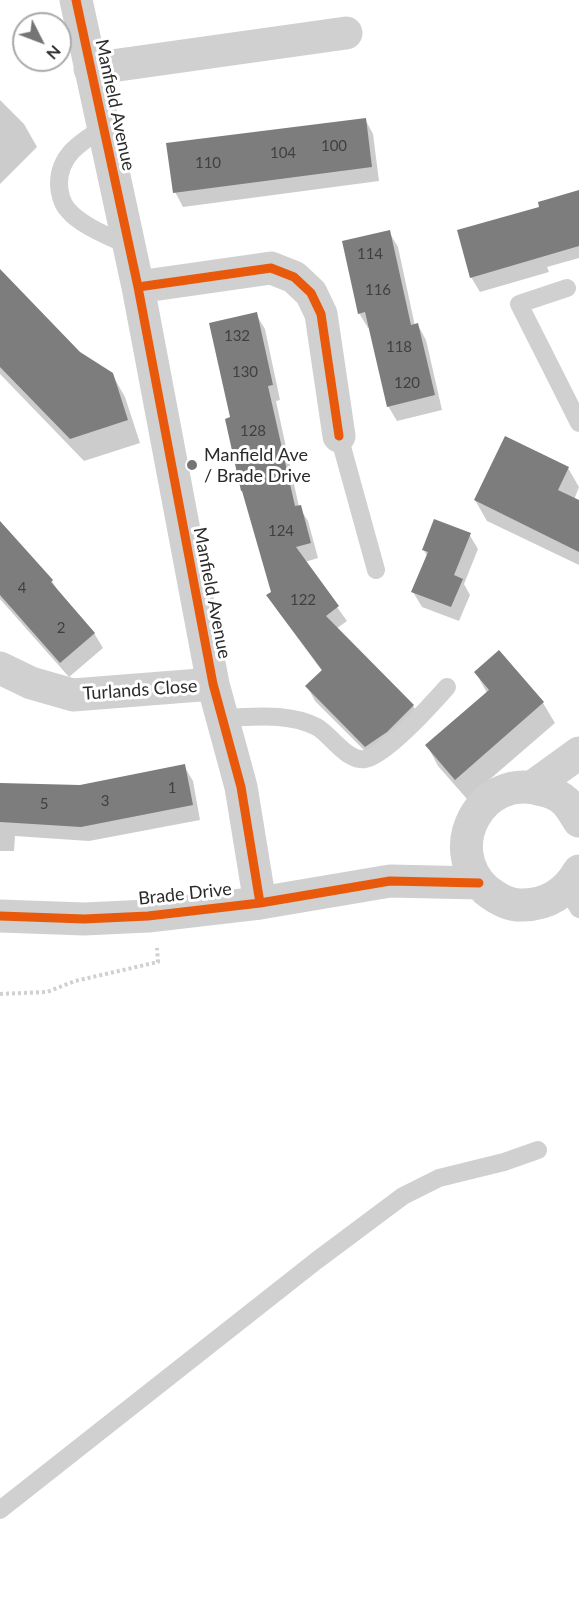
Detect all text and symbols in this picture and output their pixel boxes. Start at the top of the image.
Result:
north arrow [12,12,72,72]
street label: Manfield Avenue [91,37,139,173]
text: N [43,42,65,64]
house number: 100 [321,137,347,155]
house number: 104 [270,144,296,162]
house number: 110 [195,154,221,172]
house number: 114 [357,245,383,263]
house number: 116 [365,281,391,299]
house number: 132 [224,327,250,345]
house number: 118 [386,338,412,356]
house number: 130 [232,363,258,381]
house number: 120 [394,374,420,392]
house number: 128 [240,422,266,440]
place label: Manfield Ave / Brade Drive [204,444,311,486]
marker: Manfield Ave / Brade Drive [185,458,199,472]
house number: 124 [268,522,294,540]
street label: Manfield Avenue [189,525,235,661]
house number: 4 [18,579,26,597]
house number: 122 [290,591,316,609]
house number: 2 [57,619,65,637]
street label: Turlands Close [82,675,198,705]
house number: 1 [168,779,176,797]
house number: 3 [101,792,109,810]
house number: 5 [40,795,48,813]
street label: Brade Drive [137,878,233,910]

